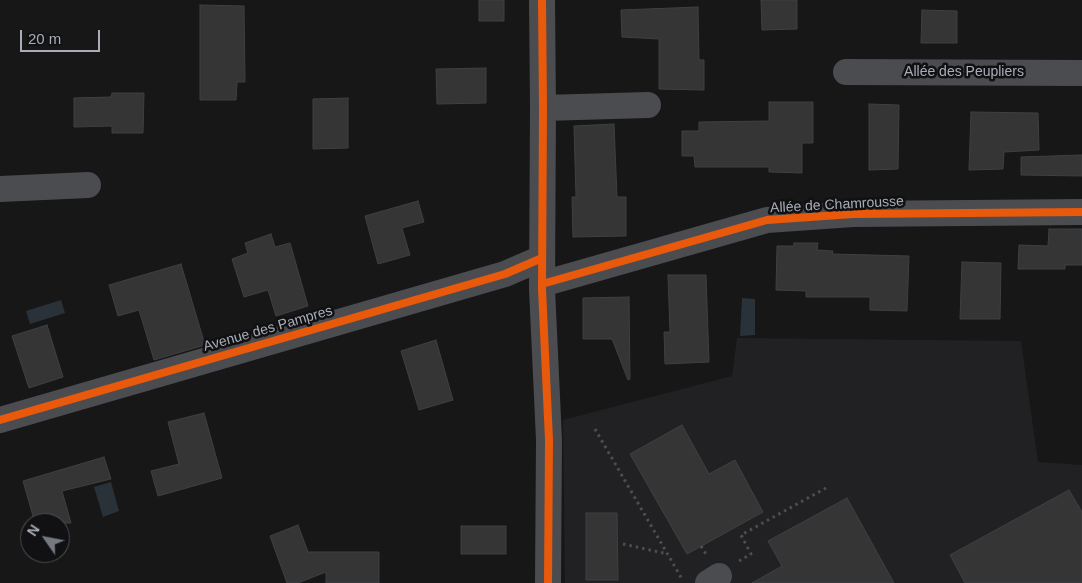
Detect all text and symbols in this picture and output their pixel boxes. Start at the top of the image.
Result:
scale bar [22,20,102,52]
text: 20 m [28,30,61,47]
street label: Allée des Peupliers [904,64,1024,80]
street label: Allée de Chamrousse [770,193,904,217]
street label: Avenue des Pampres [201,303,335,355]
north arrow [20,513,70,563]
text: N [24,522,43,539]

